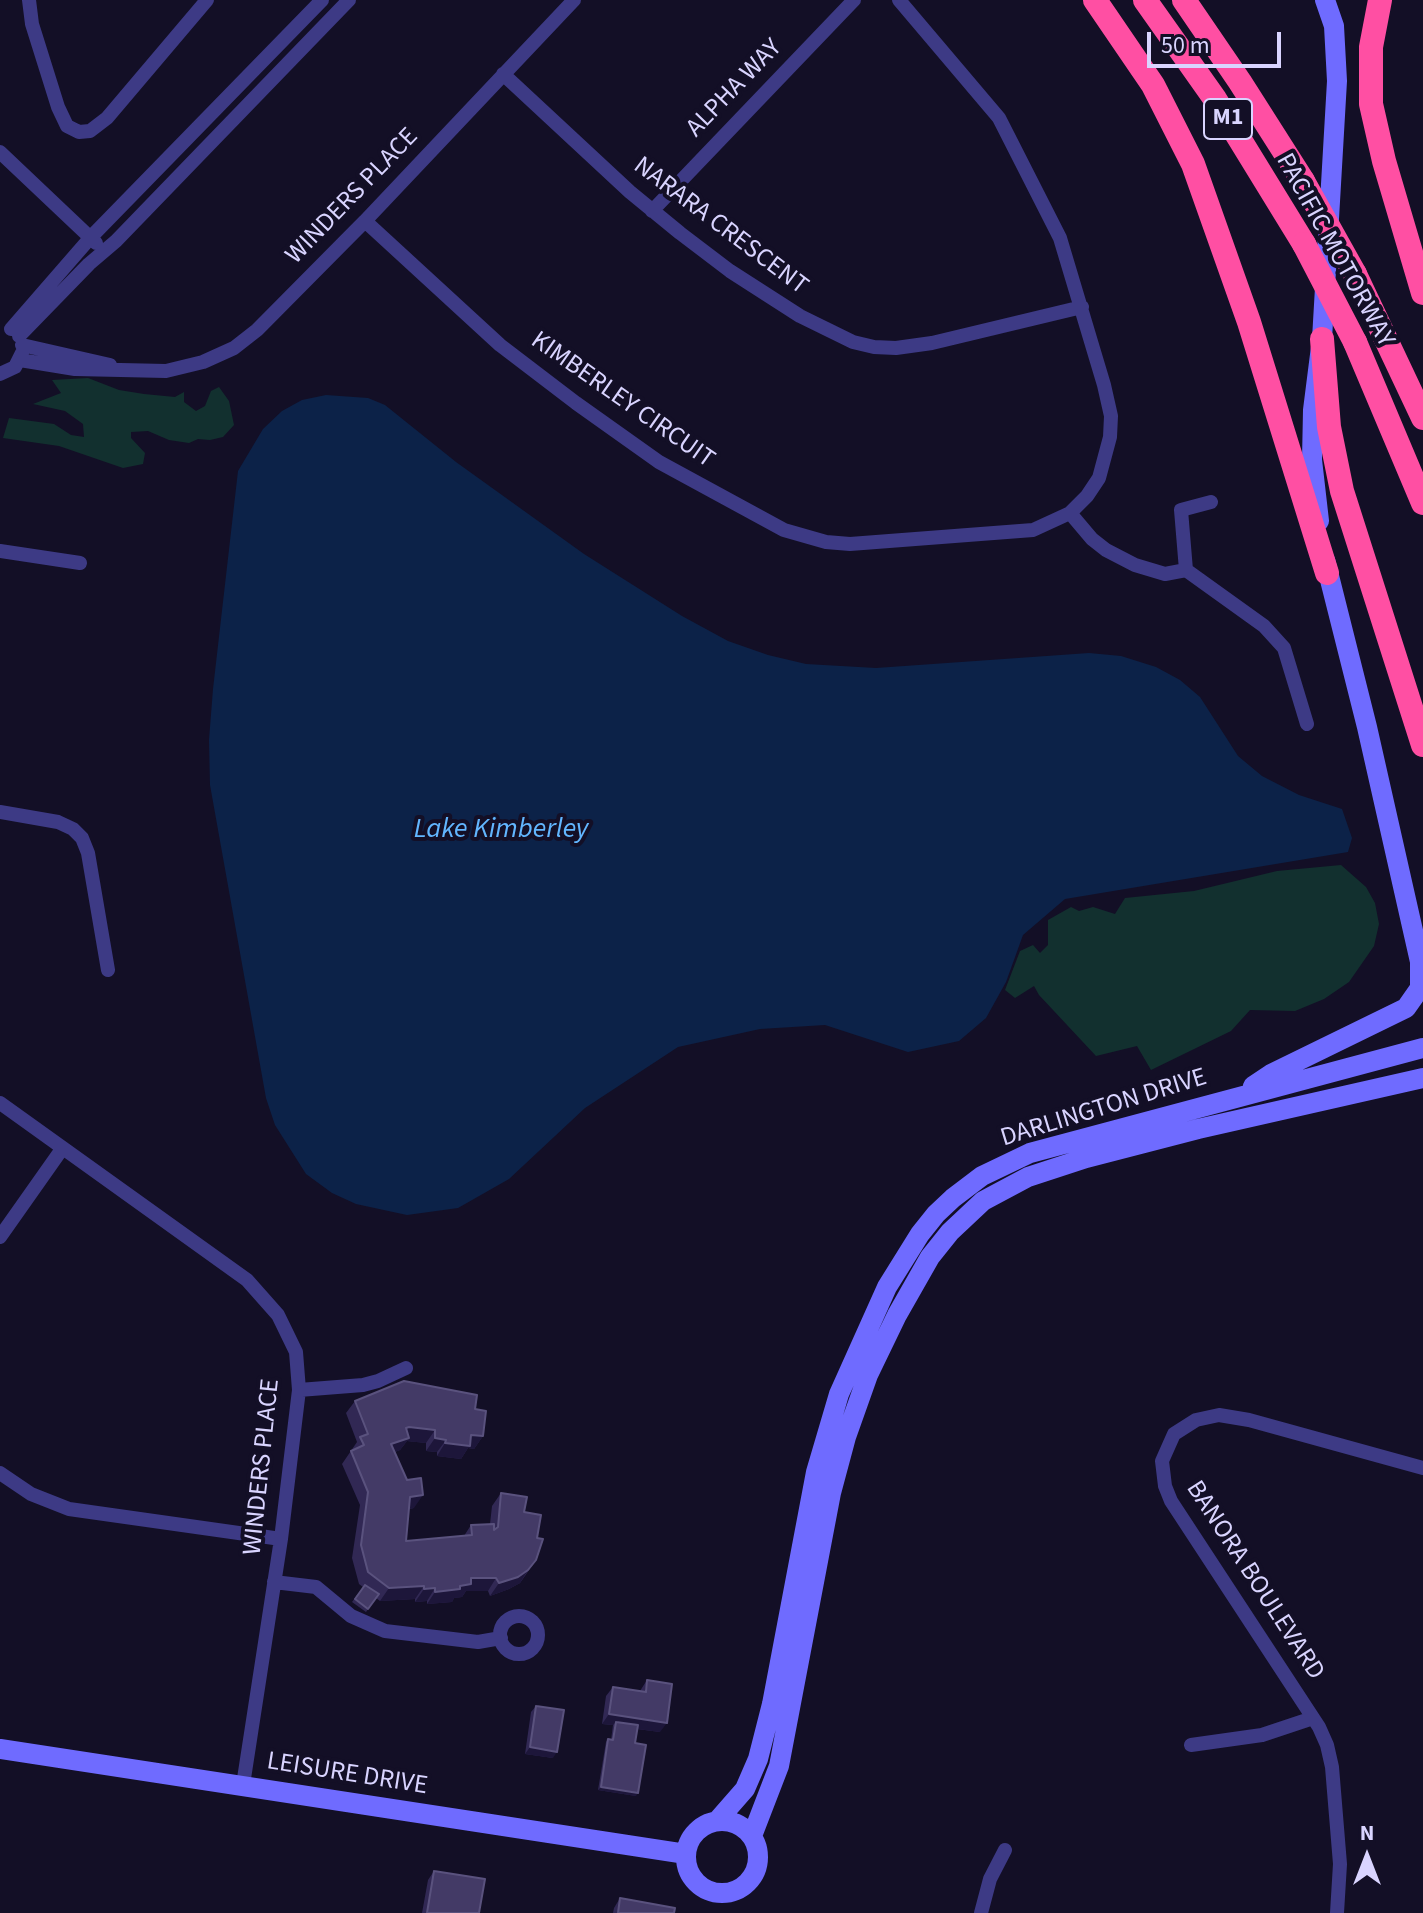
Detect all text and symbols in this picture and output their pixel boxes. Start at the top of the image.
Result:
scale bar [1151,16,1285,66]
text: 50 m [1161,28,1210,63]
street label: ALPHA WAY [681,33,789,145]
road number: M1 [1204,99,1252,139]
street label: WINDERS PLACE [280,122,426,272]
street label: PACIFIC MOTORWAY [1268,149,1400,353]
street label: NARARA CRESCENT [627,151,813,303]
street label: KIMBERLEY CIRCUIT [524,326,720,476]
water label: Lake Kimberley [414,814,588,848]
street label: DARLINGTON DRIVE [997,1063,1211,1155]
street label: WINDERS PLACE [238,1377,288,1557]
street label: BANORA BOULEVARD [1178,1476,1330,1686]
street label: LEISURE DRIVE [264,1747,430,1803]
north arrow [1327,1817,1407,1897]
text: N [1360,1817,1374,1849]

